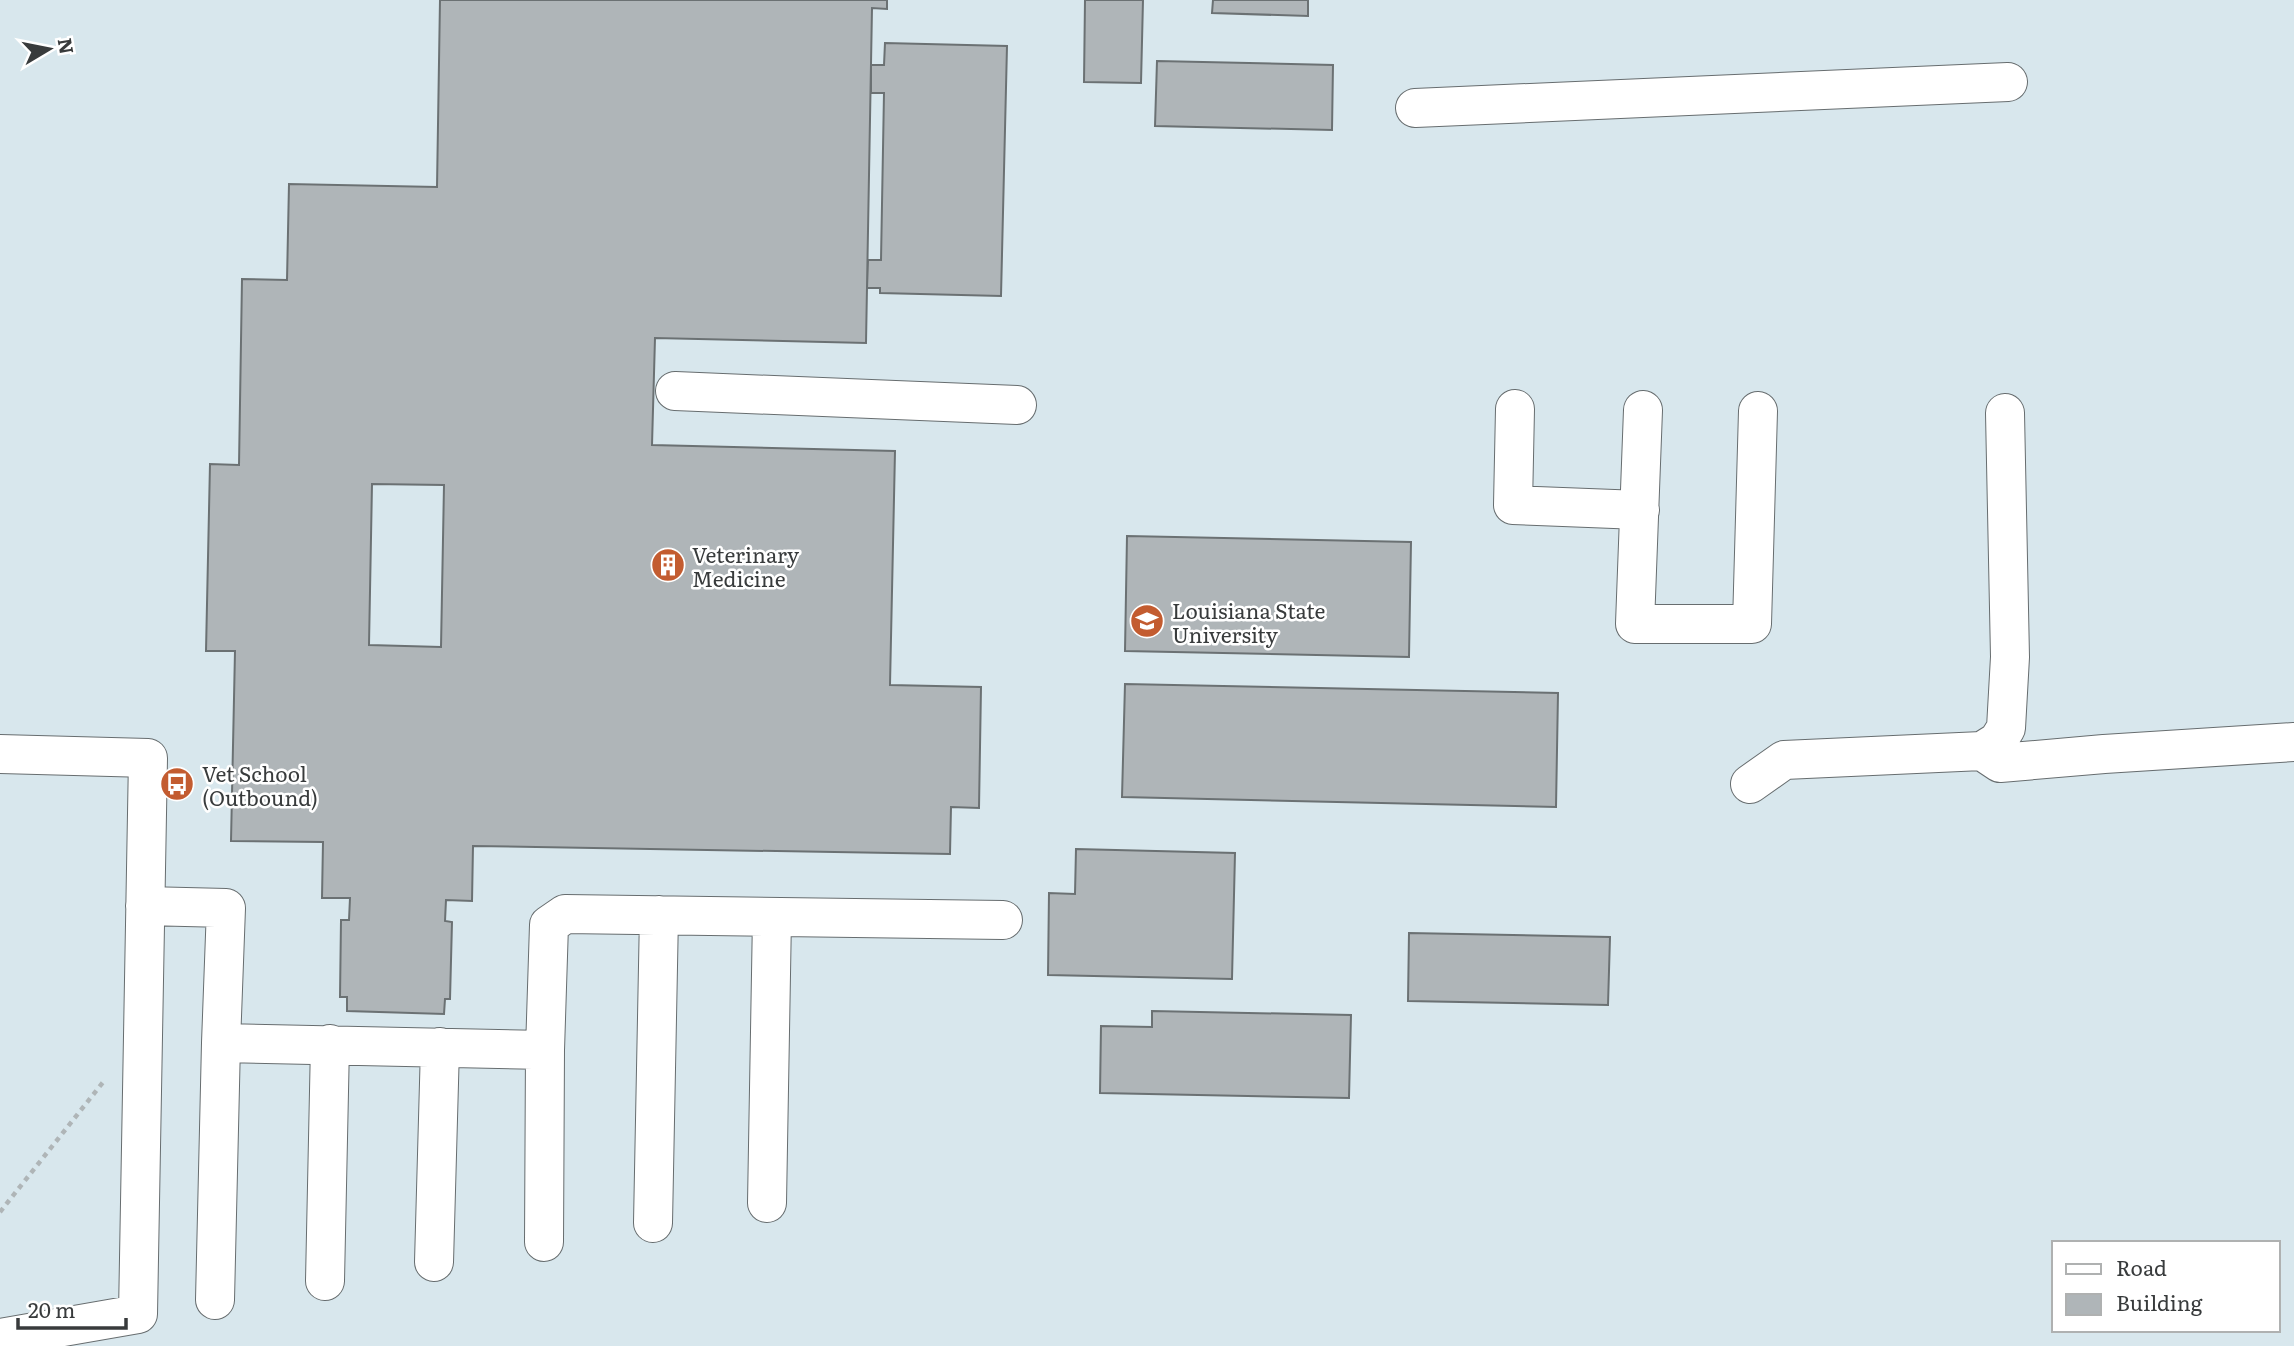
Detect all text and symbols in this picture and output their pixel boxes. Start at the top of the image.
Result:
north arrow [14,14,84,84]
text: N [52,36,82,56]
place label: Veterinary Medicine [692,538,800,593]
building icon: Veterinary Medicine [649,546,687,584]
place label: Louisiana State University [1172,594,1326,649]
school or university icon: Louisiana State University [1128,602,1166,640]
place label: Vet School (Outbound) [202,757,318,812]
bus stop icon: Vet School (Outbound) [158,765,196,803]
legend [2052,1241,2280,1332]
text: Road [2116,1251,2167,1282]
scale bar [18,1286,126,1330]
text: Building [2116,1286,2203,1317]
text: 20 m [28,1293,75,1324]

